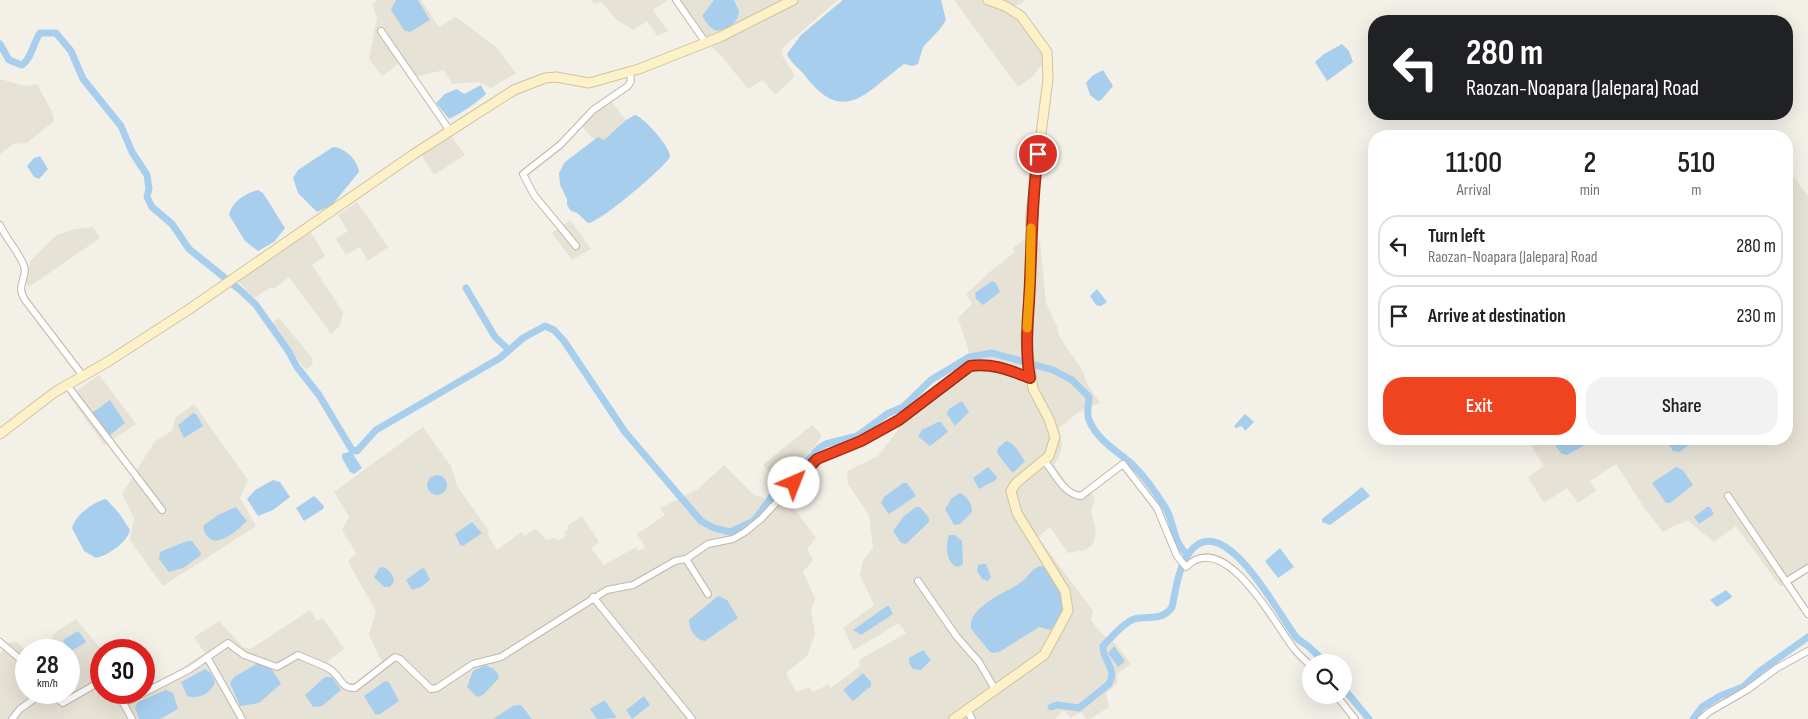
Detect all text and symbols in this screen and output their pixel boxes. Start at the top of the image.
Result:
text: 280 m [1466,32,1543,75]
icon: left [1383,35,1448,100]
text: Raozan-Noapara (Jalepara) Road [1466,75,1699,102]
pin [1017,133,1059,175]
icon: arrive [1024,140,1052,168]
text: 11:00 [1446,145,1502,181]
text: 2 [1583,145,1596,181]
text: 510 [1678,145,1715,181]
text: Arrival [1457,181,1491,200]
text: min [1580,181,1600,200]
text: m [1691,181,1702,200]
text: Turn left [1428,225,1485,248]
icon: left [1385,232,1413,260]
text: 280 m [1736,235,1776,258]
text: Raozan-Noapara (Jalepara) Road [1428,248,1598,267]
icon: arrive [1385,302,1413,330]
text: Arrive at destination [1428,305,1566,328]
text: 230 m [1736,305,1776,328]
button: Exit [1383,377,1576,435]
button: Share [1586,377,1778,435]
position arrow [767,456,819,508]
speed limit sign: 30 [90,639,155,704]
text: 28 [36,650,59,681]
map controls [1302,654,1352,704]
button: search [1302,654,1352,704]
text: km/h [37,676,58,691]

